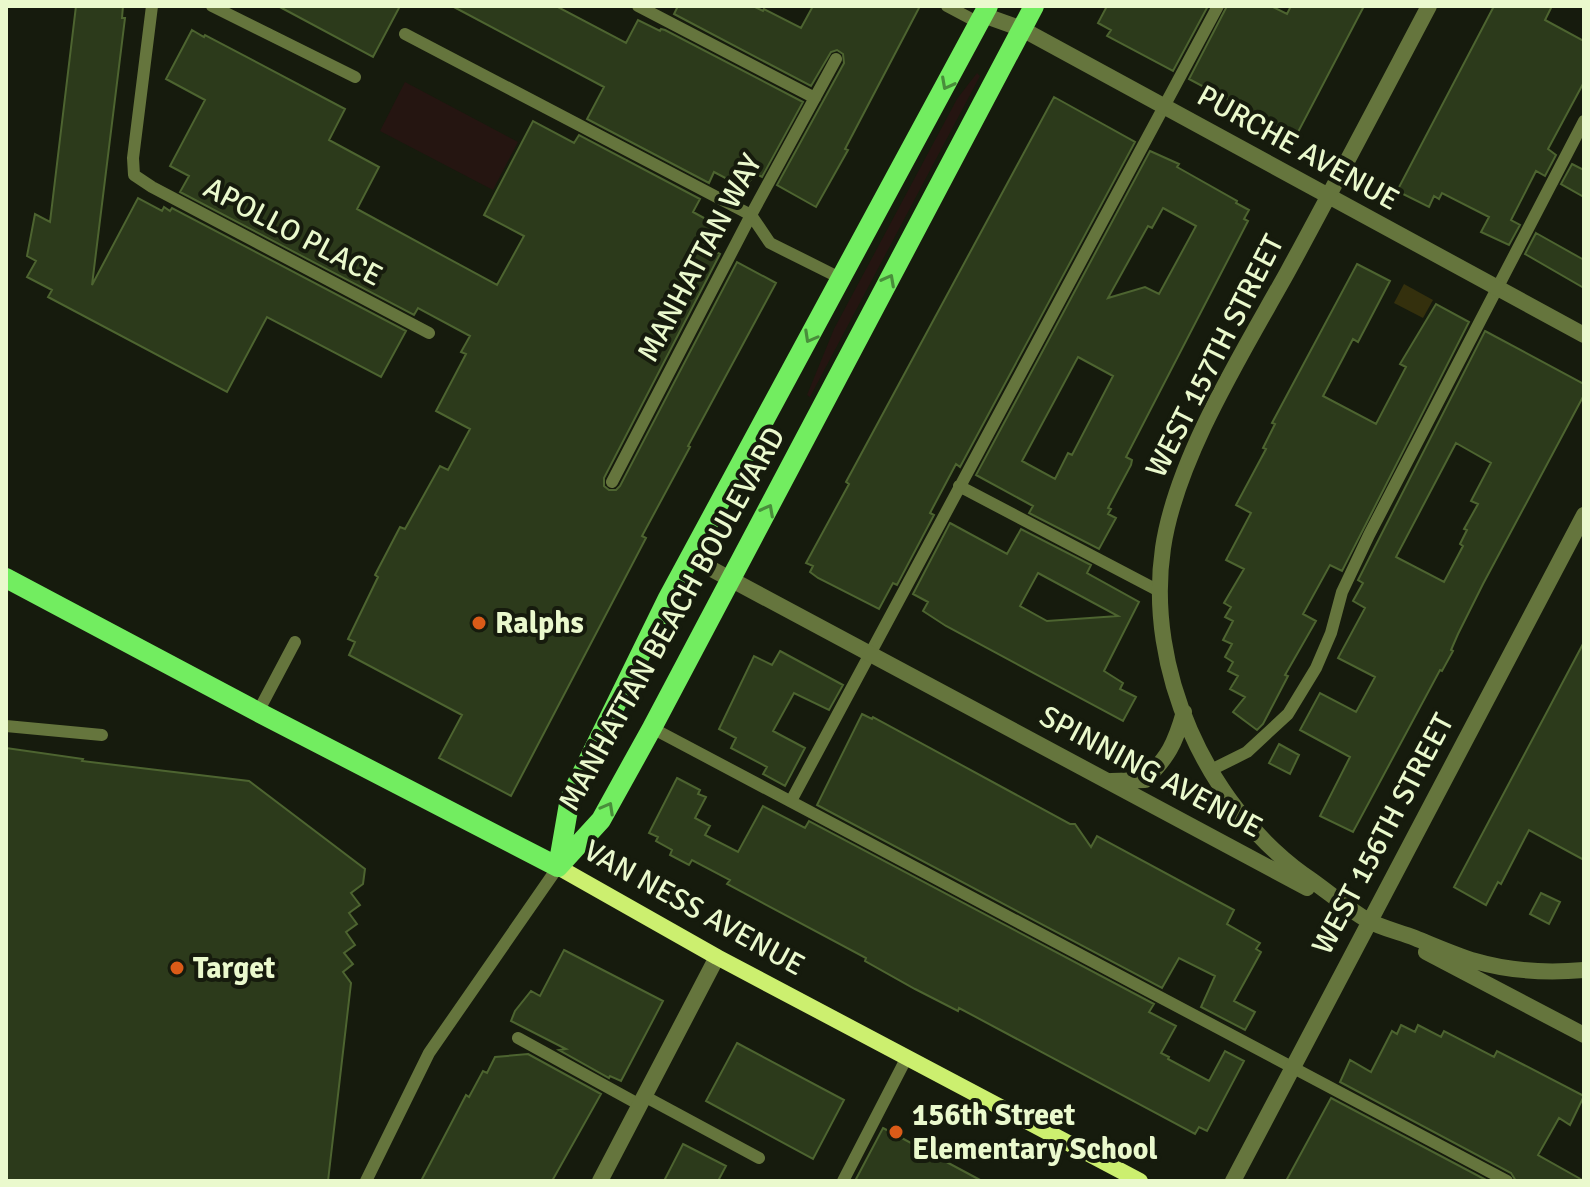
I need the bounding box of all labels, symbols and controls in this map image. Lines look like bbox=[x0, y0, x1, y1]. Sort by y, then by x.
one-way arrow bbox=[941, 75, 956, 90]
street label: PURCHE AVENUE bbox=[1191, 77, 1405, 219]
street label: MANHATTAN WAY bbox=[630, 148, 770, 368]
street label: APOLLO PLACE bbox=[197, 169, 389, 295]
street label: WEST 157TH STREET bbox=[1138, 228, 1292, 483]
one-way arrow bbox=[880, 273, 895, 288]
one-way arrow bbox=[805, 329, 820, 344]
street label: MANHATTAN BEACH BOULEVARD bbox=[551, 421, 793, 817]
one-way arrow bbox=[758, 504, 774, 518]
place label: Ralphs bbox=[495, 605, 584, 642]
marker: Ralphs bbox=[470, 614, 488, 632]
street label: SPINNING AVENUE bbox=[1033, 698, 1269, 846]
street label: WEST 156TH STREET bbox=[1304, 707, 1462, 961]
one-way arrow bbox=[598, 802, 614, 816]
street label: VAN NESS AVENUE bbox=[577, 832, 811, 984]
place label: Target bbox=[193, 950, 275, 987]
marker: Target bbox=[168, 959, 186, 977]
place label: 156th Street Elementary School bbox=[912, 1097, 1158, 1168]
marker: 156th Street Elementary School bbox=[887, 1123, 905, 1141]

